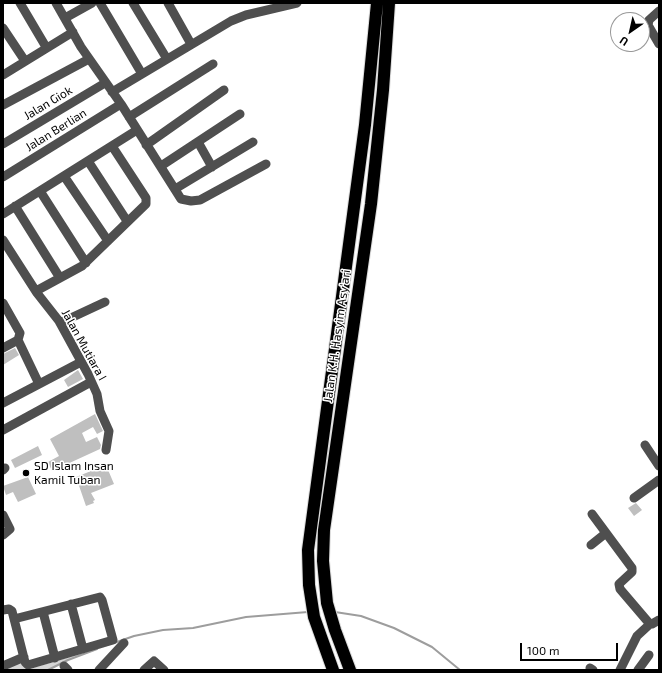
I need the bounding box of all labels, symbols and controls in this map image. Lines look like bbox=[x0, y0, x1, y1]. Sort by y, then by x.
north arrow bbox=[610, 12, 650, 52]
text: U bbox=[617, 34, 630, 49]
street label: Jalan Giok bbox=[21, 83, 75, 123]
street label: Jalan Berlian bbox=[23, 106, 89, 154]
street label: Jalan K.H. Hasyim Asy'ari bbox=[321, 269, 353, 403]
street label: Jalan Mutiara I bbox=[59, 307, 109, 383]
place label: SD Islam Insan Kamil Tuban bbox=[34, 459, 114, 487]
marker: SD Islam Insan Kamil Tuban bbox=[21, 468, 31, 478]
scale bar bbox=[522, 635, 620, 661]
text: 100 m bbox=[527, 643, 559, 657]

